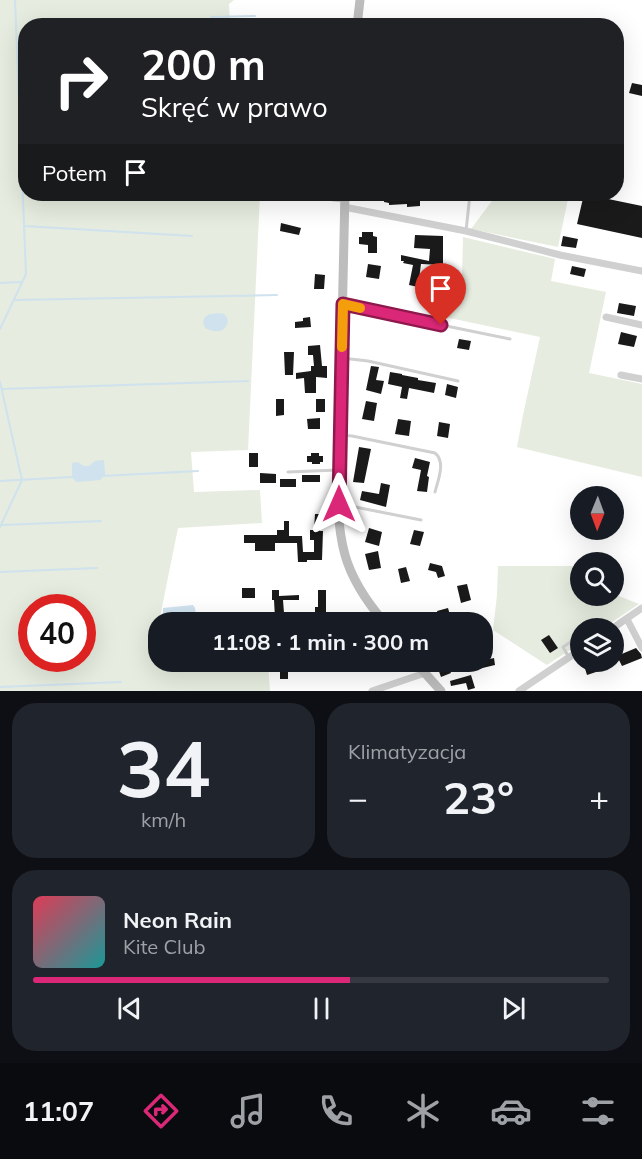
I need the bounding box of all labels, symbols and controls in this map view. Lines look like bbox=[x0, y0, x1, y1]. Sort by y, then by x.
text: 200 m bbox=[141, 38, 266, 91]
icon: right bbox=[42, 42, 120, 120]
text: Skręć w prawo bbox=[141, 90, 328, 124]
icon: arrive bbox=[119, 156, 152, 189]
text: Potem bbox=[42, 159, 107, 187]
pin bbox=[415, 263, 466, 325]
icon: arrive bbox=[424, 272, 457, 305]
position arrow bbox=[307, 472, 371, 536]
north arrow bbox=[570, 486, 624, 540]
map controls bbox=[570, 486, 624, 672]
button: search bbox=[570, 552, 624, 606]
speed limit sign: 40 bbox=[18, 594, 96, 672]
button: layers bbox=[570, 618, 624, 672]
text: 11:08 · 1 min · 300 m bbox=[212, 628, 429, 656]
text: 34 bbox=[117, 719, 210, 817]
text: Klimatyzacja bbox=[348, 739, 466, 764]
text: 23° bbox=[443, 769, 514, 825]
text: − bbox=[348, 777, 368, 818]
text: + bbox=[589, 777, 609, 818]
text: km/h bbox=[141, 807, 186, 832]
text: Neon Rain bbox=[123, 906, 232, 934]
text: Kite Club bbox=[123, 934, 205, 959]
icon: previous bbox=[113, 992, 146, 1025]
icon: pause bbox=[305, 992, 338, 1025]
icon: next bbox=[497, 992, 530, 1025]
icon: directions bbox=[140, 1090, 182, 1132]
icon: music bbox=[227, 1090, 269, 1132]
icon: phone bbox=[315, 1090, 357, 1132]
icon: climate bbox=[402, 1090, 444, 1132]
icon: car bbox=[490, 1090, 532, 1132]
icon: filters bbox=[577, 1090, 619, 1132]
text: 11:07 bbox=[23, 1094, 94, 1128]

